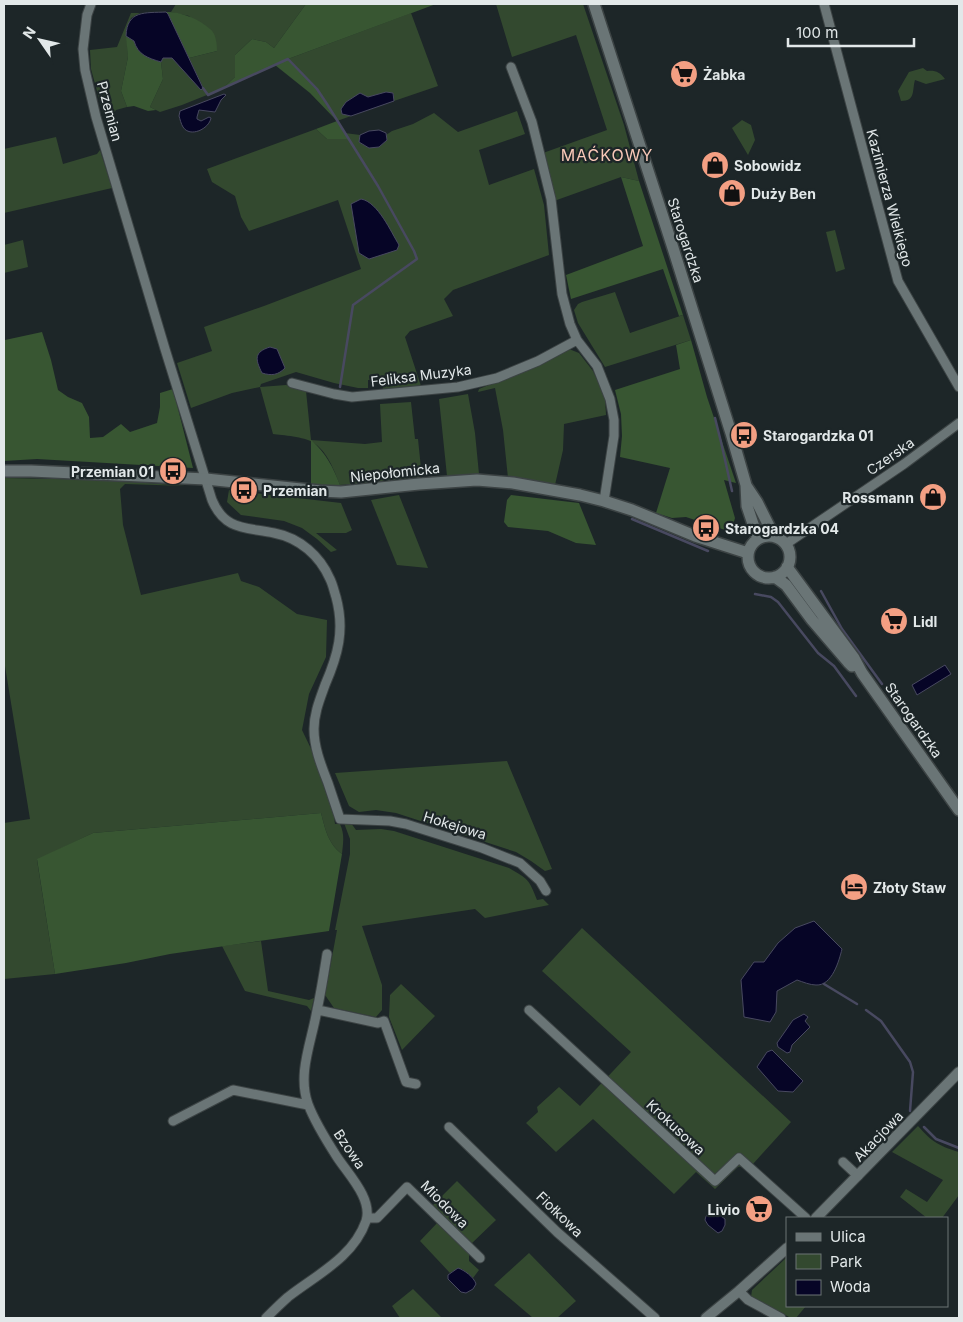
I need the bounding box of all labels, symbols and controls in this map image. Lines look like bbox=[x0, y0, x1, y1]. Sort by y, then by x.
north arrow bbox=[15, 15, 65, 65]
scale bar bbox=[788, 15, 914, 47]
text: N bbox=[19, 23, 39, 42]
text: 100 m bbox=[796, 23, 838, 42]
supermarket icon: Żabka bbox=[669, 59, 699, 89]
place label: Żabka bbox=[703, 65, 746, 83]
street label: Przemian bbox=[94, 79, 126, 143]
street label: Kazimierza Wielkiego bbox=[863, 127, 917, 269]
district label: MAĆKOWY bbox=[561, 145, 653, 165]
shop icon: Sobowidz bbox=[700, 150, 730, 180]
place label: Sobowidz bbox=[734, 157, 802, 174]
shop icon: Duży Ben bbox=[717, 178, 747, 208]
place label: Duży Ben bbox=[751, 185, 816, 202]
street label: Starogardzka bbox=[664, 195, 708, 285]
street label: Feliksa Muzyka bbox=[370, 360, 472, 390]
bus stop icon: Starogardzka 01 bbox=[729, 420, 759, 450]
place label: Starogardzka 01 bbox=[763, 427, 874, 444]
street label: Czerska bbox=[863, 434, 917, 478]
bus stop icon: Przemian 01 bbox=[158, 456, 188, 486]
street label: Niepołomicka bbox=[349, 459, 441, 485]
place label: Przemian 01 bbox=[71, 463, 154, 480]
bus stop icon: Przemian bbox=[229, 475, 259, 505]
place label: Przemian bbox=[263, 482, 327, 499]
shop icon: Rossmann bbox=[918, 482, 948, 512]
place label: Rossmann bbox=[842, 489, 914, 506]
bus stop icon: Starogardzka 04 bbox=[691, 513, 721, 543]
place label: Starogardzka 04 bbox=[725, 520, 839, 537]
supermarket icon: Lidl bbox=[879, 606, 909, 636]
place label: Lidl bbox=[913, 613, 937, 630]
street label: Starogardzka bbox=[882, 679, 946, 761]
street label: Hokejowa bbox=[421, 807, 489, 843]
hotel icon: Złoty Staw bbox=[839, 872, 869, 902]
place label: Złoty Staw bbox=[873, 879, 946, 896]
street label: Krokusowa bbox=[643, 1096, 709, 1158]
street label: Akacjowa bbox=[850, 1107, 906, 1165]
street label: Bzowa bbox=[331, 1126, 369, 1172]
street label: Miodowa bbox=[418, 1177, 472, 1231]
street label: Fiołkowa bbox=[533, 1188, 587, 1240]
supermarket icon: Livio bbox=[744, 1194, 774, 1224]
place label: Livio bbox=[708, 1201, 740, 1218]
legend bbox=[786, 1217, 948, 1307]
text: Ulica bbox=[830, 1227, 866, 1246]
text: Park bbox=[830, 1252, 863, 1271]
text: Woda bbox=[830, 1277, 871, 1296]

